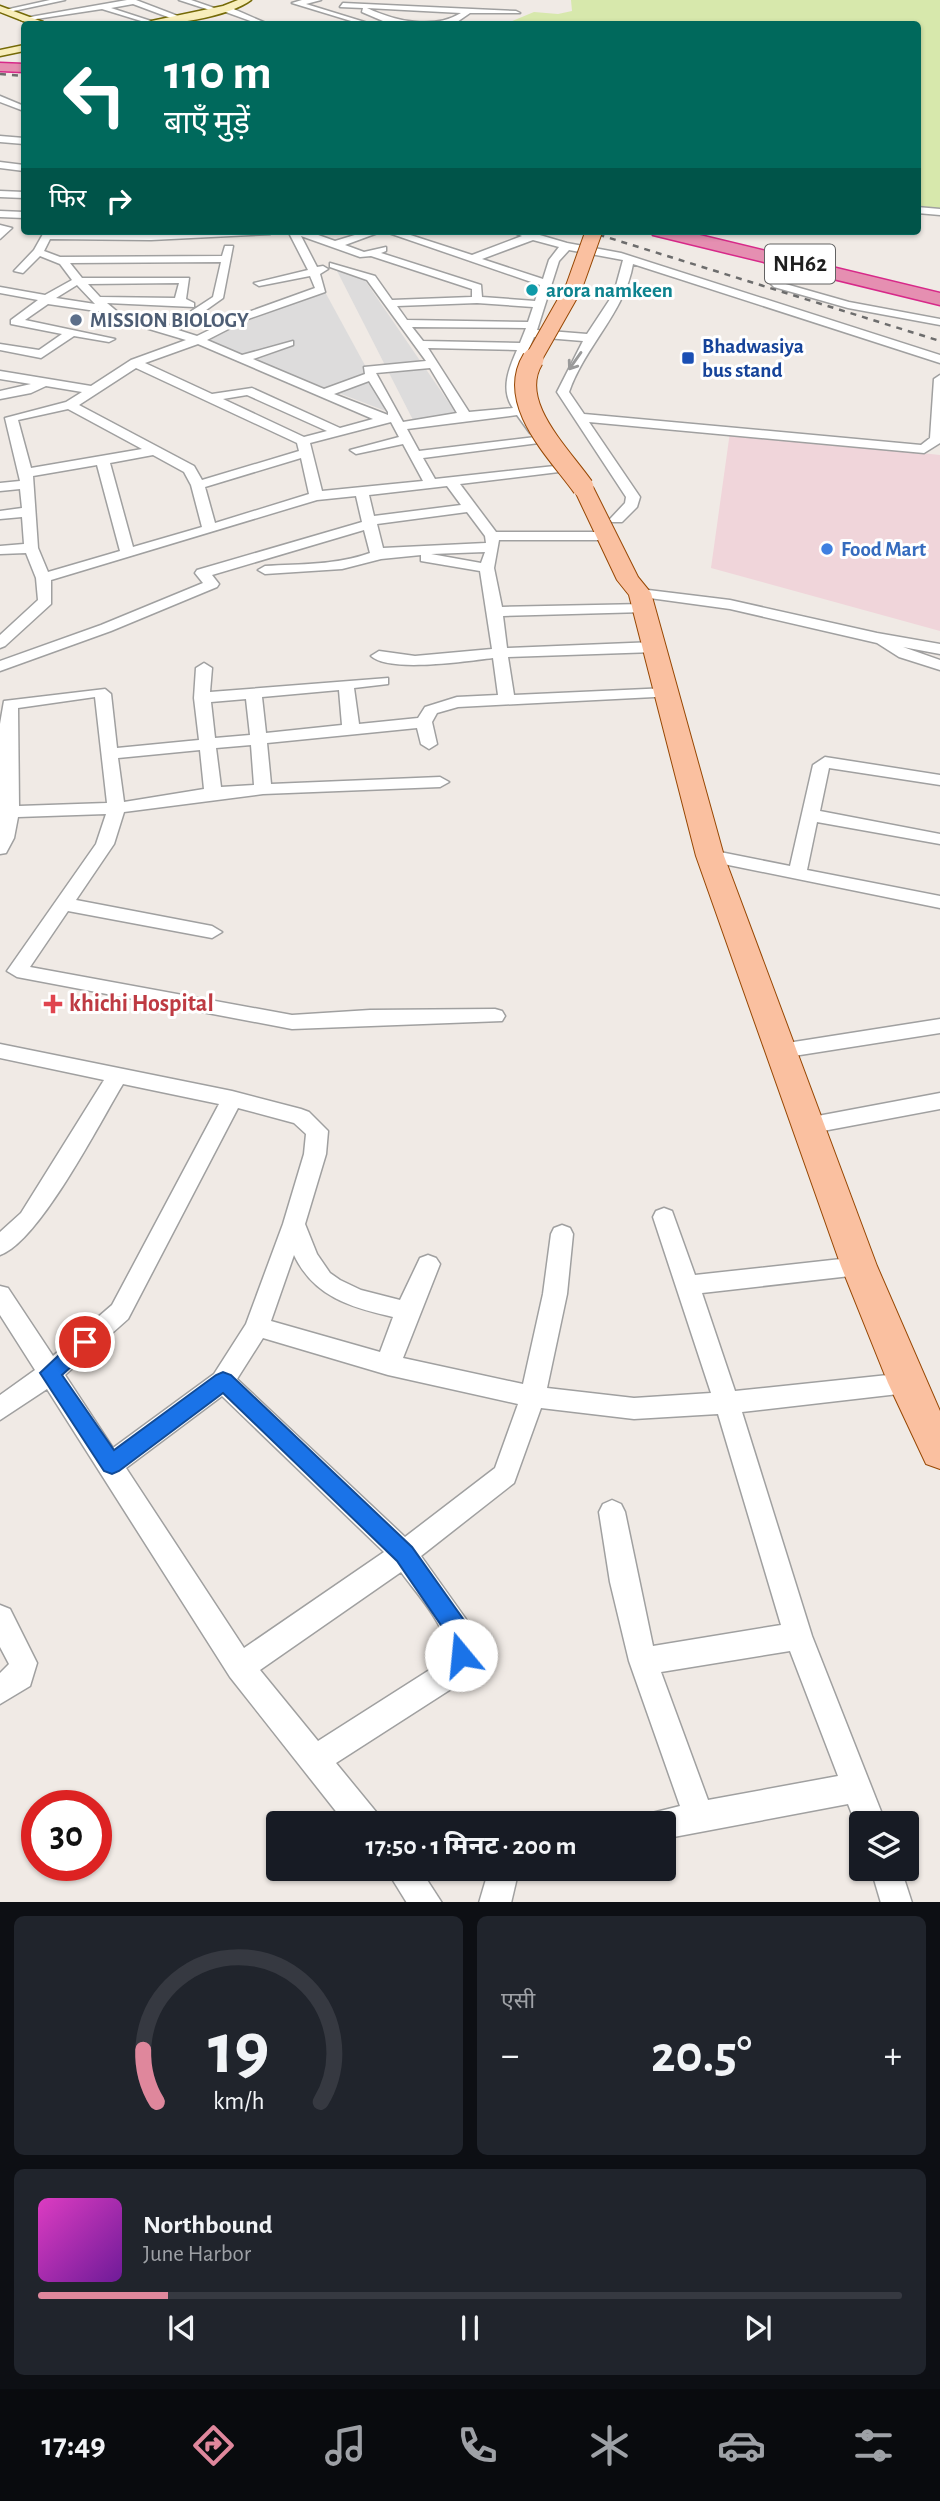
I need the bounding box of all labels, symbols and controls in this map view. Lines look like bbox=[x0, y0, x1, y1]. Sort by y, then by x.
icon: left bbox=[49, 49, 140, 140]
text: 110 m bbox=[164, 49, 272, 98]
text: बाएँ मुड़ें bbox=[164, 107, 250, 139]
icon: right bbox=[100, 182, 138, 220]
text: फिर bbox=[49, 186, 86, 212]
road number: NH62 bbox=[765, 244, 835, 284]
place label: arora namkeen bbox=[546, 280, 673, 301]
marker: arora namkeen bbox=[524, 282, 540, 298]
place label: MISSION BIOLOGY bbox=[90, 310, 249, 331]
marker: MISSION BIOLOGY bbox=[68, 312, 84, 328]
place label: Bhadwasiya bus stand bbox=[702, 336, 804, 381]
marker: Bhadwasiya bus stand bbox=[680, 350, 696, 366]
one-way arrow bbox=[568, 351, 582, 370]
place label: Food Mart bbox=[841, 539, 926, 560]
marker: Food Mart bbox=[819, 541, 835, 557]
place label: khichi Hospital bbox=[69, 992, 214, 1016]
marker: khichi Hospital bbox=[43, 994, 63, 1014]
pin bbox=[55, 1312, 115, 1372]
icon: arrive bbox=[66, 1323, 104, 1361]
position arrow bbox=[424, 1618, 498, 1692]
speed limit sign: 30 bbox=[21, 1790, 112, 1881]
map controls bbox=[849, 1811, 919, 1881]
button: layers bbox=[849, 1811, 919, 1881]
text: 17:50 · 1 मिनट · 200 m bbox=[365, 1833, 577, 1859]
text: एसी bbox=[501, 1990, 535, 2013]
text: 19 bbox=[208, 2014, 269, 2087]
text: 20.5° bbox=[651, 2029, 752, 2081]
text: − bbox=[501, 2037, 519, 2075]
text: + bbox=[884, 2037, 902, 2075]
text: km/h bbox=[213, 2088, 264, 2113]
text: Northbound bbox=[143, 2212, 272, 2238]
text: June Harbor bbox=[143, 2243, 251, 2266]
icon: previous bbox=[163, 2309, 201, 2347]
icon: pause bbox=[451, 2309, 489, 2347]
icon: next bbox=[739, 2309, 777, 2347]
icon: directions bbox=[189, 2421, 238, 2470]
icon: music bbox=[321, 2421, 370, 2470]
icon: phone bbox=[453, 2421, 502, 2470]
icon: climate bbox=[585, 2421, 634, 2470]
icon: car bbox=[717, 2421, 766, 2470]
icon: filters bbox=[849, 2421, 898, 2470]
text: 17:49 bbox=[42, 2429, 106, 2461]

